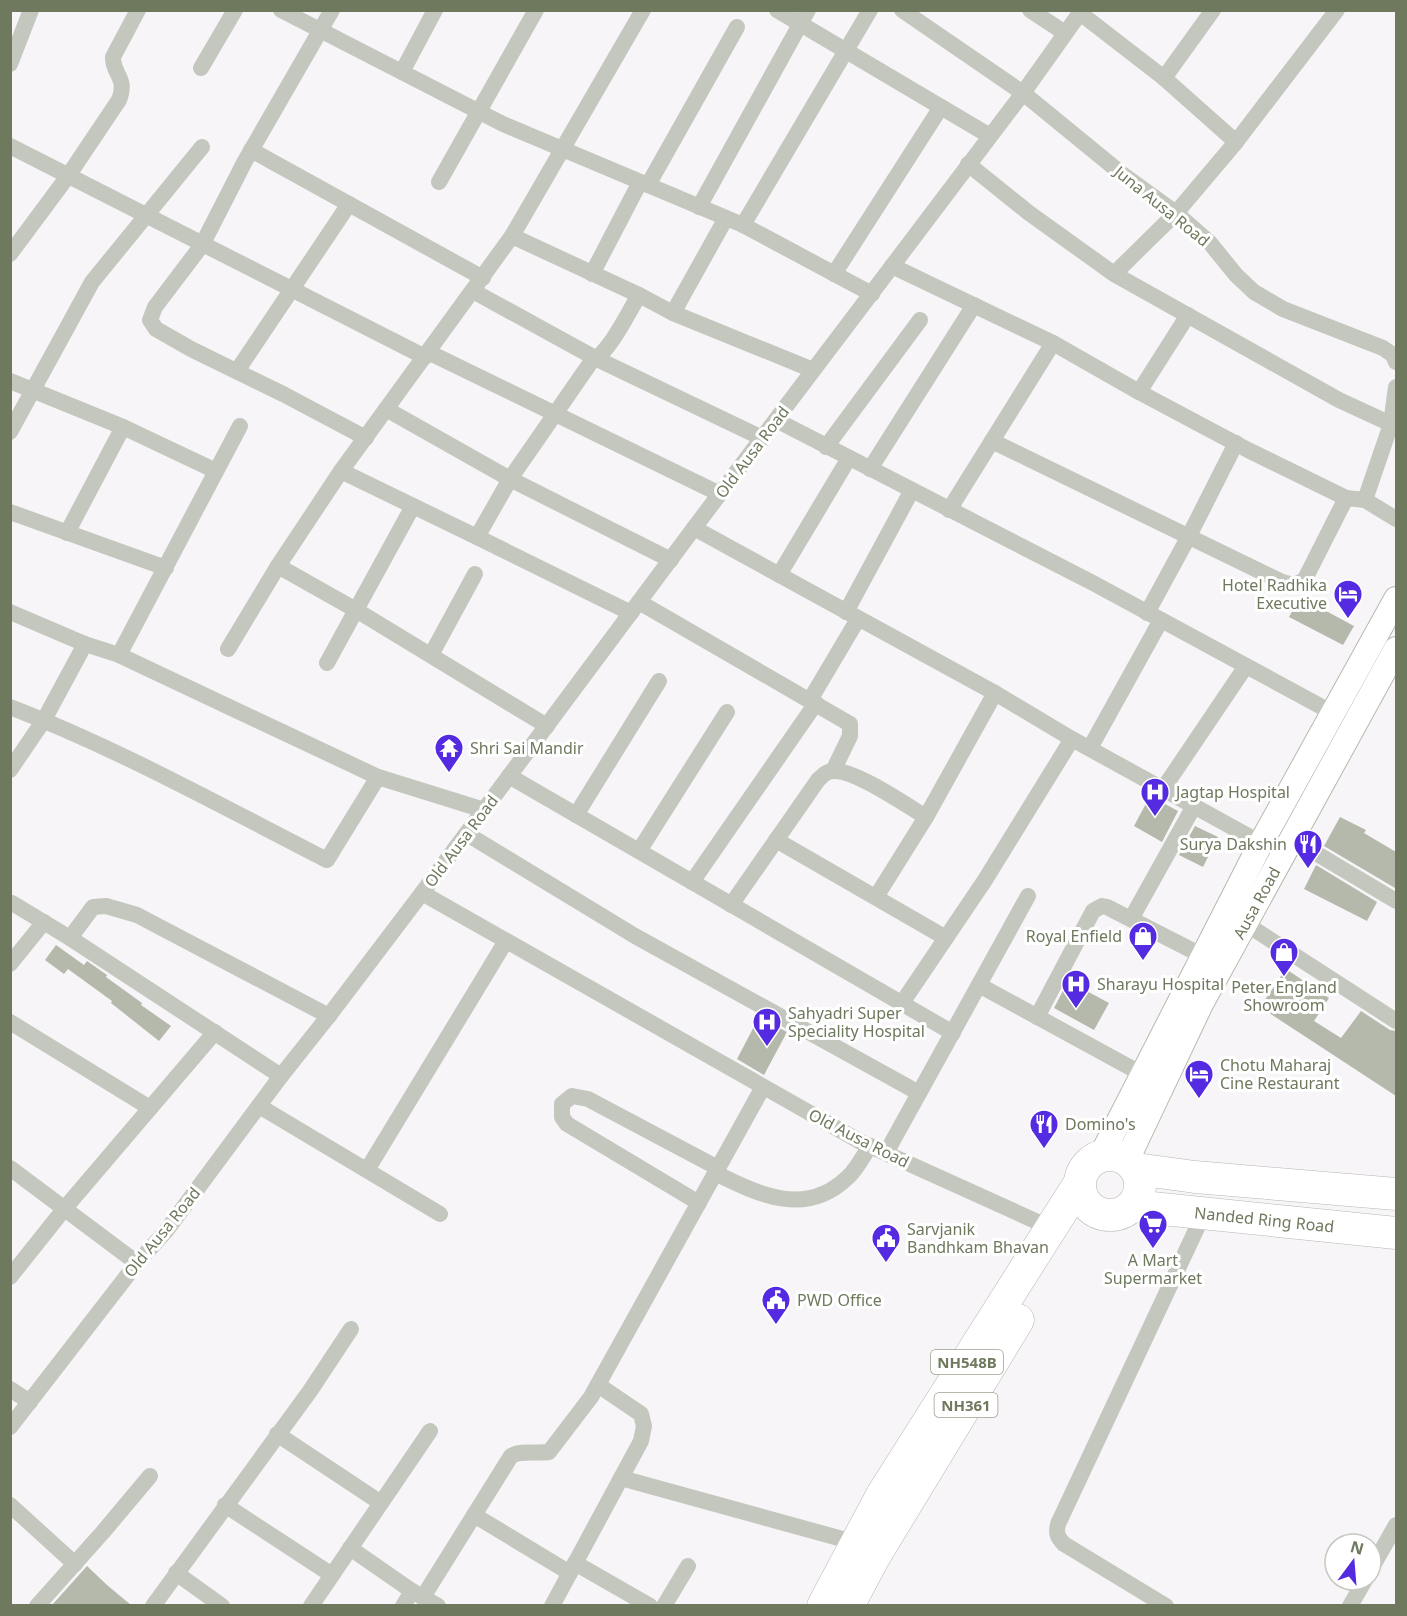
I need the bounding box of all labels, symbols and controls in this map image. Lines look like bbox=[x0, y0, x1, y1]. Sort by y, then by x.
street label: Juna Ausa Road bbox=[1108, 159, 1214, 251]
street label: Old Ausa Road bbox=[710, 401, 794, 503]
place label: Hotel Radhika Executive bbox=[1222, 574, 1327, 614]
hotel icon: Hotel Radhika Executive bbox=[1332, 578, 1364, 620]
temple icon: Shri Sai Mandir bbox=[433, 732, 465, 774]
place label: Shri Sai Mandir bbox=[470, 737, 584, 759]
hospital icon: Jagtap Hospital bbox=[1139, 776, 1171, 818]
place label: Jagtap Hospital bbox=[1174, 781, 1290, 803]
street label: Old Ausa Road bbox=[419, 790, 503, 892]
restaurant icon: Surya Dakshin bbox=[1292, 828, 1324, 870]
place label: Surya Dakshin bbox=[1180, 833, 1287, 855]
street label: Ausa Road bbox=[1228, 863, 1285, 943]
shop icon: Royal Enfield bbox=[1127, 920, 1159, 962]
place label: Royal Enfield bbox=[1026, 925, 1122, 947]
shop icon: Peter England Showroom bbox=[1268, 936, 1300, 978]
hospital icon: Sharayu Hospital bbox=[1060, 968, 1092, 1010]
place label: Sharayu Hospital bbox=[1097, 973, 1224, 995]
place label: Peter England Showroom bbox=[1231, 976, 1337, 1016]
place label: Sahyadri Super Speciality Hospital bbox=[788, 1002, 925, 1042]
hospital icon: Sahyadri Super Speciality Hospital bbox=[751, 1006, 783, 1048]
place label: Chotu Maharaj Cine Restaurant bbox=[1220, 1054, 1340, 1094]
hotel icon: Chotu Maharaj Cine Restaurant bbox=[1183, 1058, 1215, 1100]
street label: Old Ausa Road bbox=[805, 1103, 913, 1173]
restaurant icon: Domino's bbox=[1028, 1108, 1060, 1150]
place label: Domino's bbox=[1065, 1113, 1136, 1135]
street label: Old Ausa Road bbox=[119, 1182, 205, 1282]
street label: Nanded Ring Road bbox=[1193, 1201, 1335, 1238]
supermarket icon: A Mart Supermarket bbox=[1137, 1208, 1169, 1250]
place label: Sarvjanik Bandhkam Bhavan bbox=[907, 1218, 1049, 1258]
public building icon: Sarvjanik Bandhkam Bhavan bbox=[870, 1222, 902, 1264]
place label: A Mart Supermarket bbox=[1104, 1249, 1202, 1289]
public building icon: PWD Office bbox=[760, 1284, 792, 1326]
place label: PWD Office bbox=[797, 1289, 882, 1311]
road number: NH548B bbox=[931, 1350, 1003, 1374]
road number: NH361 bbox=[934, 1393, 998, 1417]
north arrow bbox=[1323, 1532, 1383, 1592]
text: N bbox=[1348, 1535, 1366, 1560]

